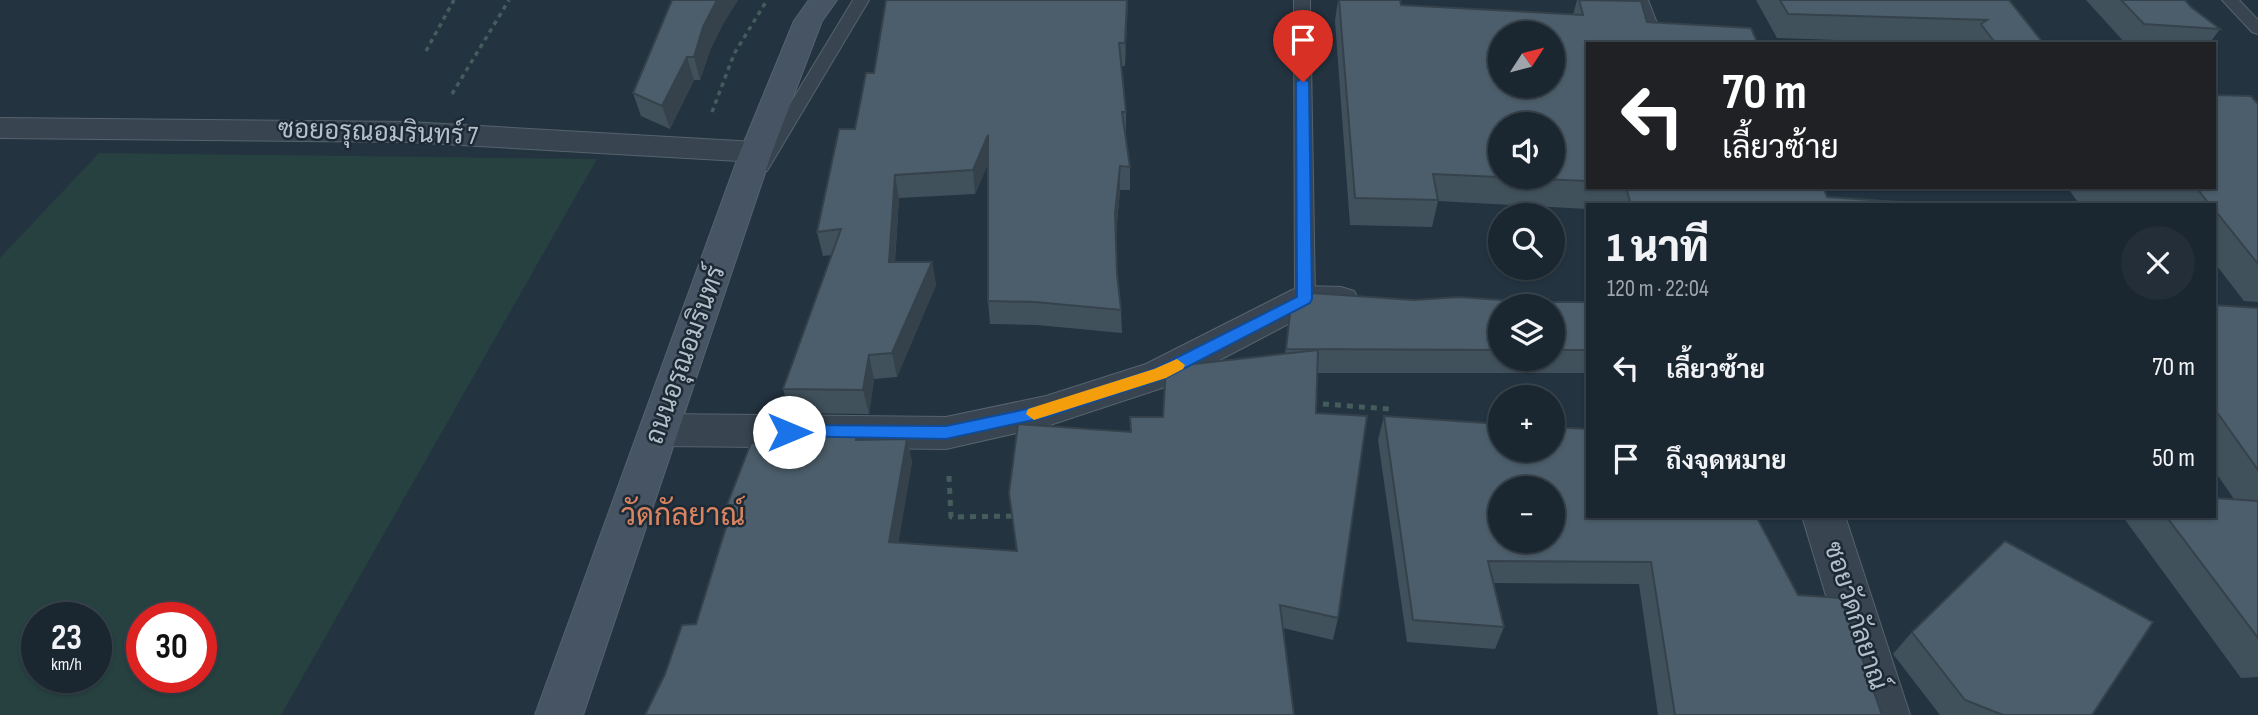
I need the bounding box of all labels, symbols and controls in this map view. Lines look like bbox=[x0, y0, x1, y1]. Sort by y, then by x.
pin bbox=[1273, 10, 1333, 82]
icon: arrive bbox=[1284, 21, 1322, 59]
north arrow bbox=[1488, 21, 1564, 98]
map controls bbox=[1488, 21, 1565, 553]
text: 70 m bbox=[1722, 64, 1807, 123]
icon: left bbox=[1607, 70, 1698, 161]
street label: ซอยอรุณอมรินทร์ 7 bbox=[277, 111, 479, 153]
button: sound bbox=[1488, 112, 1565, 189]
text: เลี้ยวซ้าย bbox=[1722, 129, 1839, 168]
button: search bbox=[1488, 203, 1565, 280]
text: 1 นาที bbox=[1607, 223, 1709, 274]
button: close bbox=[2121, 226, 2195, 300]
street label: ถนนอรุณอมรินทร์ bbox=[637, 260, 734, 449]
text: 120 m · 22:04 bbox=[1607, 275, 1709, 303]
button: layers bbox=[1488, 294, 1565, 371]
icon: left bbox=[1607, 349, 1645, 387]
text: 70 m bbox=[2152, 352, 2195, 383]
text: เลี้ยวซ้าย bbox=[1666, 355, 1765, 386]
button: + bbox=[1488, 385, 1565, 462]
position arrow bbox=[752, 395, 826, 469]
icon: arrive bbox=[1607, 440, 1645, 478]
text: 50 m bbox=[2152, 443, 2195, 474]
text: ถึงจุดหมาย bbox=[1666, 446, 1787, 477]
button: − bbox=[1488, 476, 1565, 553]
district label: วัดกัลยาณ์ bbox=[621, 495, 745, 534]
street label: ซอยวัดกัลยาณ์ bbox=[1816, 537, 1896, 694]
speed limit sign: 30 bbox=[126, 602, 217, 693]
text: 23 bbox=[51, 617, 82, 660]
text: km/h bbox=[51, 654, 82, 675]

